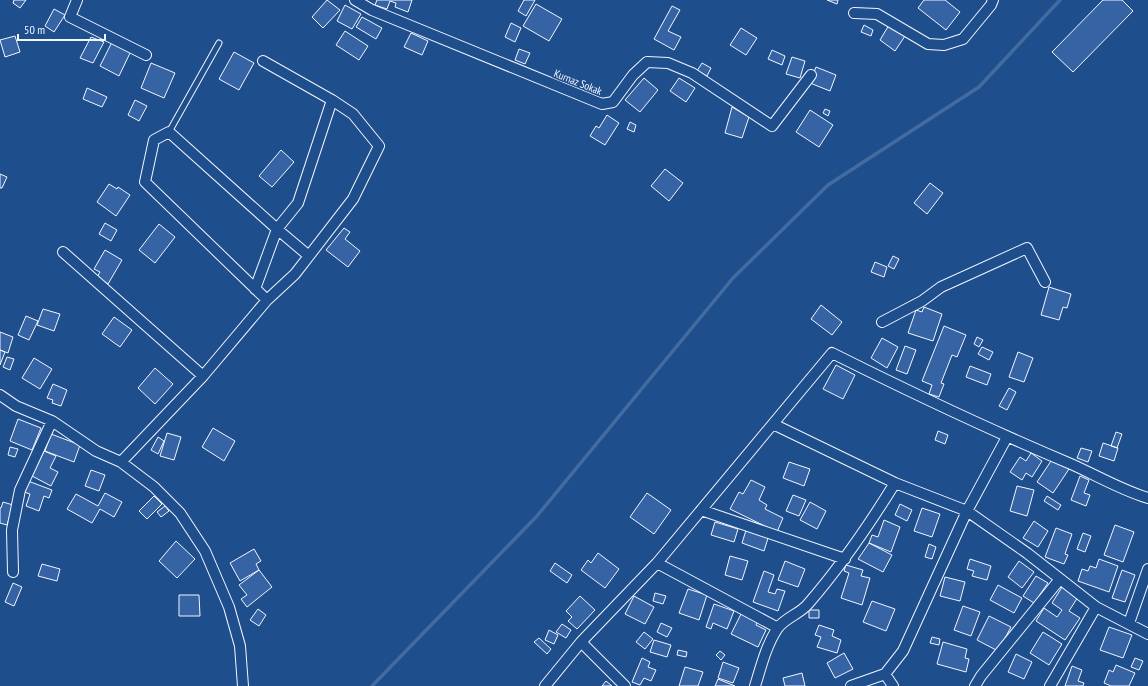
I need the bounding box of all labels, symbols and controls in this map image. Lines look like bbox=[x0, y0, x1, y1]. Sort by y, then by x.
scale bar bbox=[18, 16, 105, 42]
text: 50 m bbox=[24, 22, 45, 37]
street label: Kurnaz Sokak bbox=[552, 66, 605, 98]

